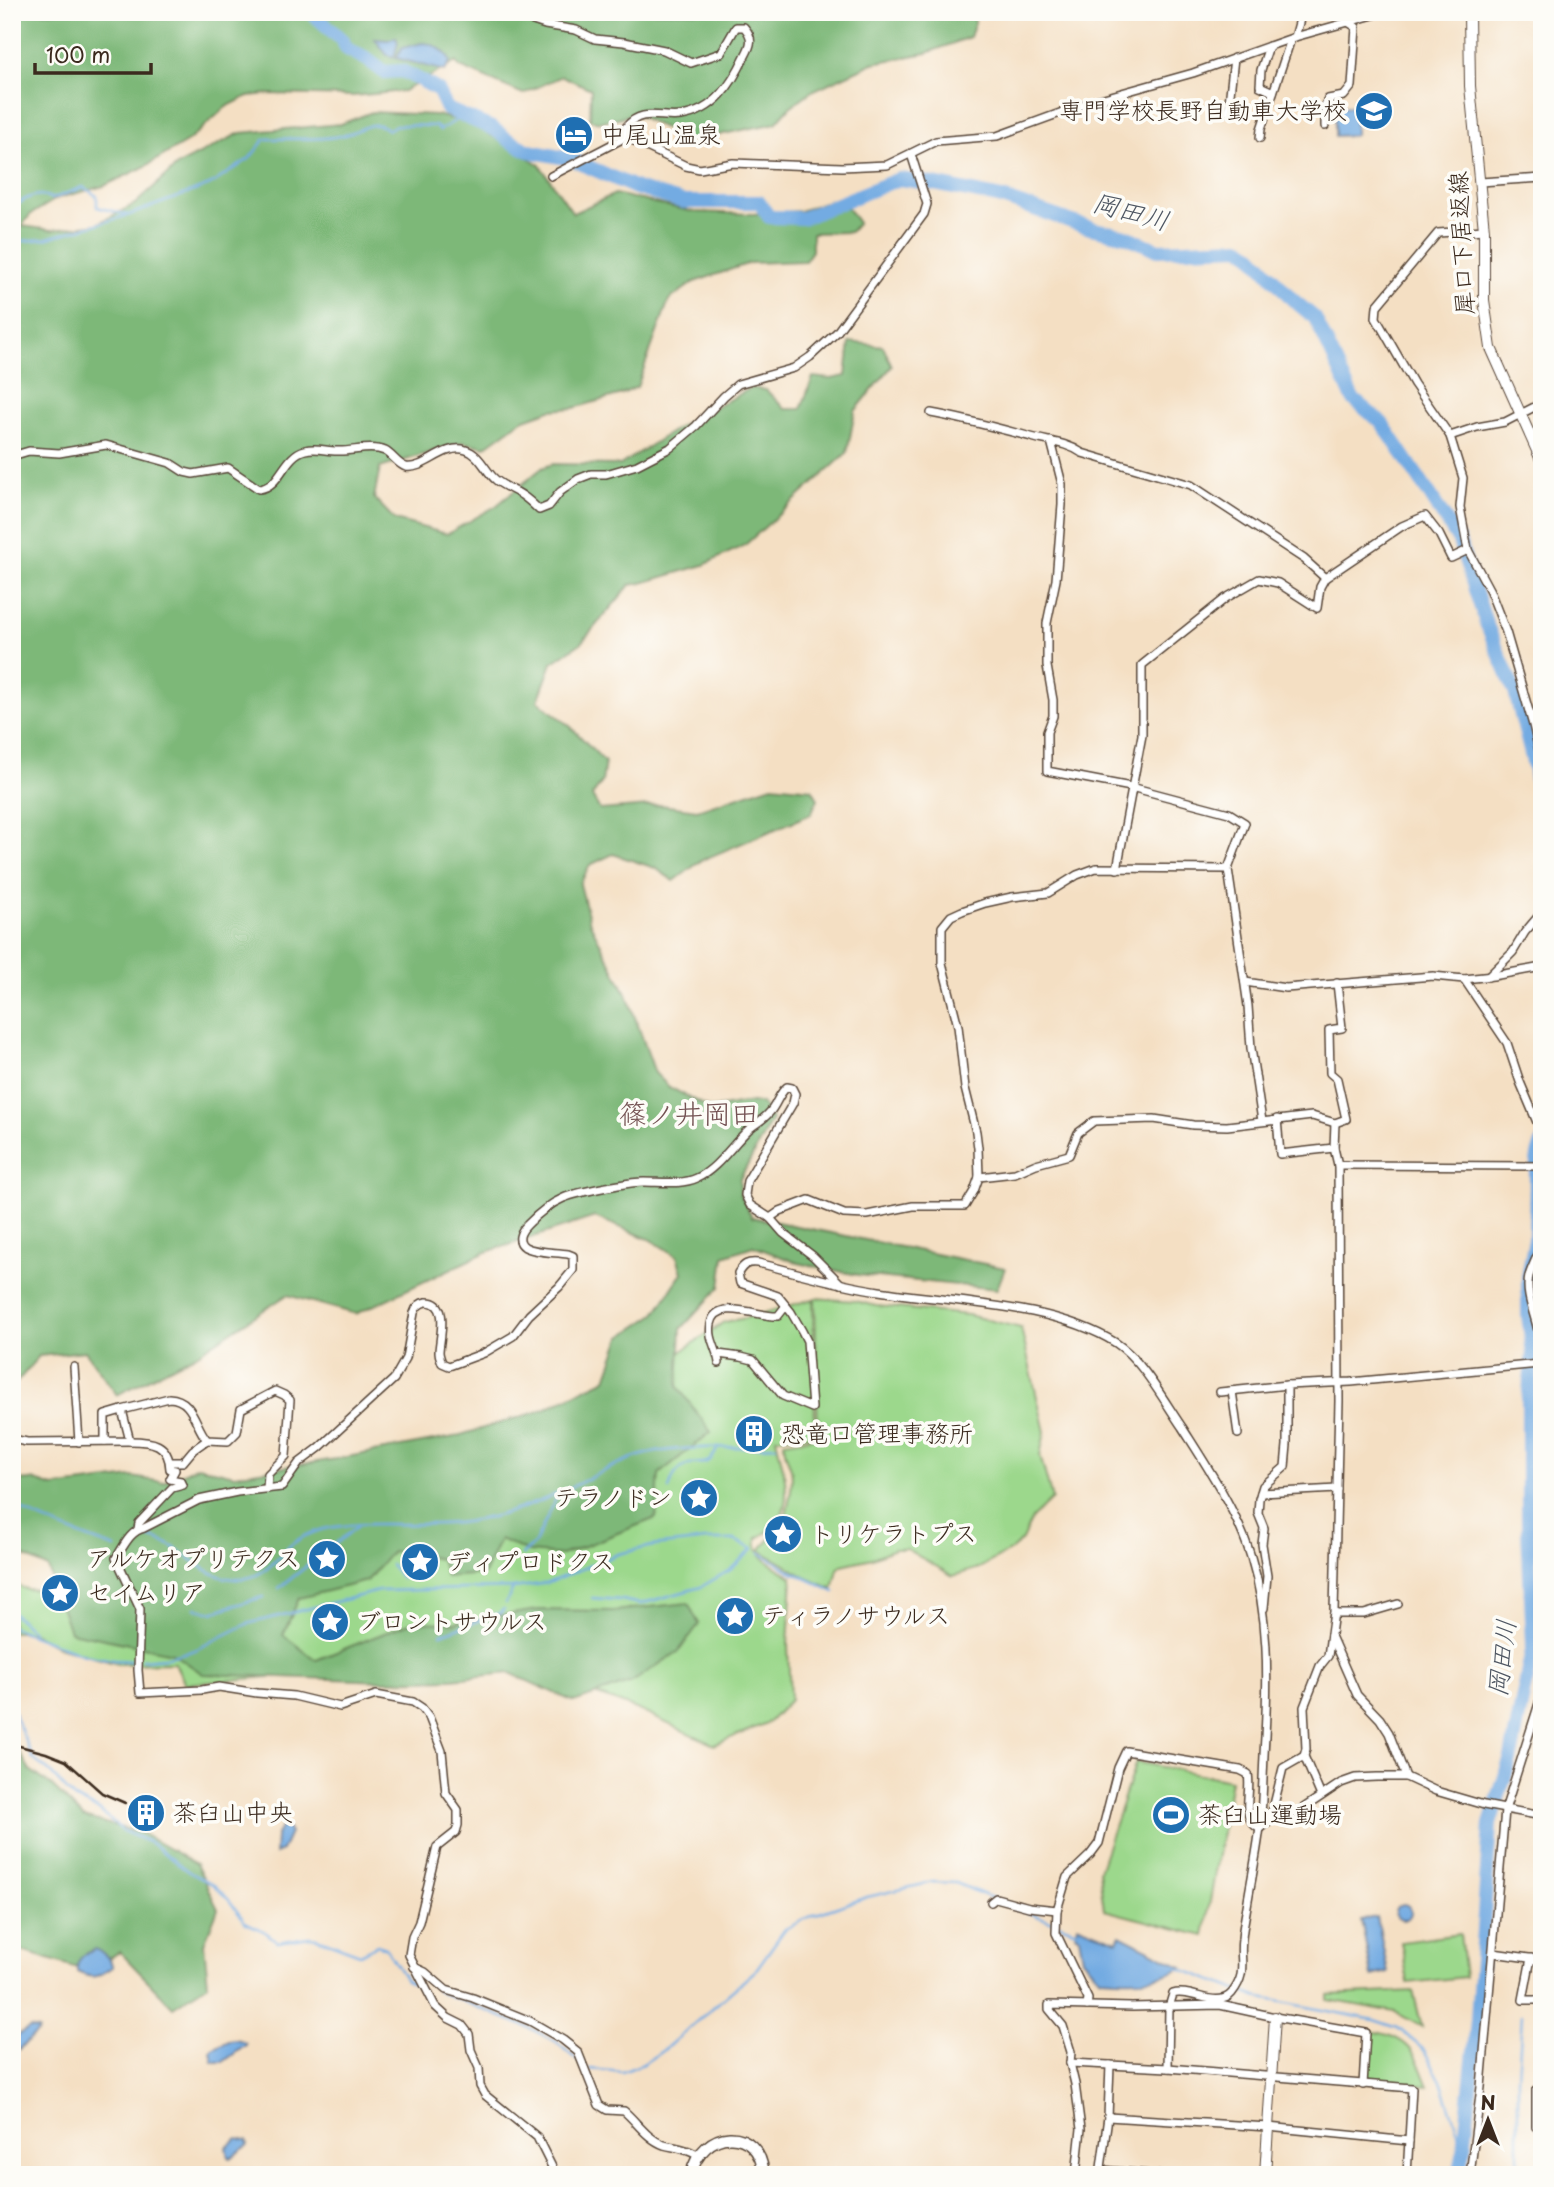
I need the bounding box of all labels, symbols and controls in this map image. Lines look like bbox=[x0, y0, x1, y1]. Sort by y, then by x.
scale bar bbox=[35, 32, 150, 76]
text: 100 m bbox=[46, 38, 110, 70]
school or university icon: 専門学校長野自動車大学校 bbox=[1353, 90, 1395, 132]
place label: 専門学校長野自動車大学校 bbox=[1059, 91, 1347, 127]
hotel icon: 中尾山温泉 bbox=[553, 114, 595, 156]
place label: 中尾山温泉 bbox=[601, 115, 721, 151]
street label: 犀口下居返線 bbox=[1438, 170, 1482, 316]
water label: 岡田川 bbox=[1089, 182, 1174, 239]
district label: 篠ノ井岡田 bbox=[619, 1091, 759, 1134]
building icon: 恐竜口管理事務所 bbox=[733, 1413, 775, 1455]
place label: 恐竜口管理事務所 bbox=[781, 1414, 973, 1450]
place icon: テラノドン bbox=[678, 1477, 720, 1519]
place label: テラノドン bbox=[554, 1478, 672, 1514]
place icon: トリケラトプス bbox=[762, 1513, 804, 1555]
place label: トリケラトプス bbox=[810, 1514, 977, 1550]
place icon: アルケオプリテクス bbox=[306, 1538, 348, 1580]
place label: アルケオプリテクス bbox=[87, 1539, 300, 1575]
place icon: ディプロドクス bbox=[399, 1541, 441, 1583]
place label: ディプロドクス bbox=[447, 1542, 615, 1578]
place icon: セイムリア bbox=[39, 1572, 81, 1614]
place label: セイムリア bbox=[87, 1573, 206, 1609]
place icon: ティラノサウルス bbox=[714, 1595, 756, 1637]
place label: ティラノサウルス bbox=[762, 1596, 950, 1632]
place icon: ブロントサウルス bbox=[309, 1601, 351, 1643]
place label: ブロントサウルス bbox=[357, 1602, 547, 1638]
water label: 岡田川 bbox=[1476, 1617, 1525, 1699]
building icon: 茶臼山中央 bbox=[125, 1792, 167, 1834]
place label: 茶臼山中央 bbox=[173, 1793, 293, 1829]
sports icon: 茶臼山運動場 bbox=[1150, 1794, 1192, 1836]
place label: 茶臼山運動場 bbox=[1198, 1795, 1342, 1831]
north arrow bbox=[1452, 2086, 1522, 2156]
text: N bbox=[1480, 2088, 1496, 2116]

